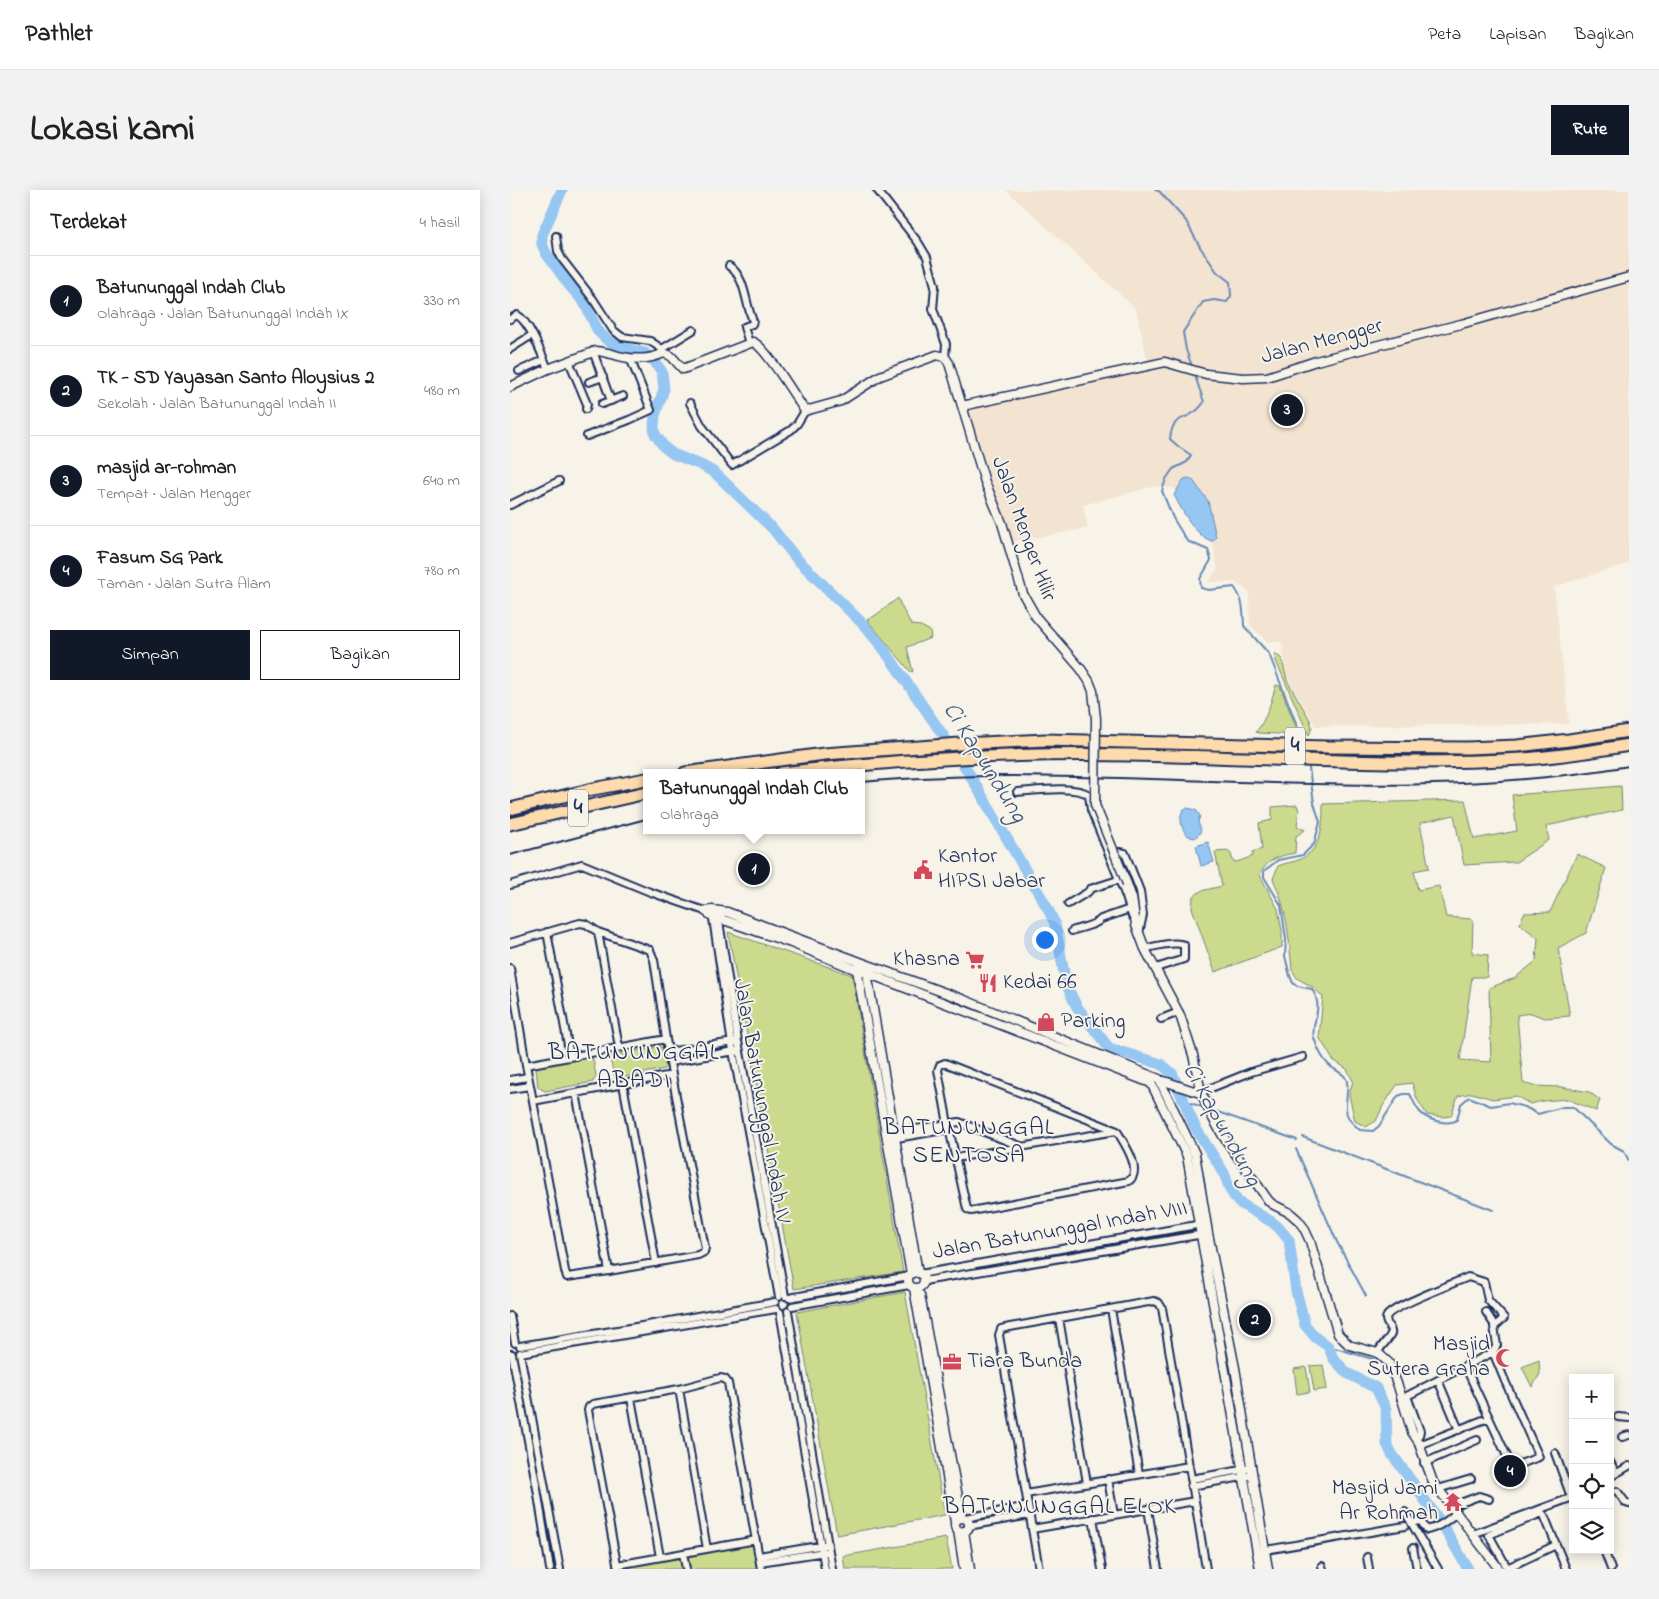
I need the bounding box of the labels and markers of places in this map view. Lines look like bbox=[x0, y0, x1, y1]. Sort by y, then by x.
pin: 3 bbox=[1271, 391, 1303, 429]
place label: Kantor HIPSI Jabar bbox=[938, 841, 1045, 898]
pin: 1 bbox=[738, 850, 770, 888]
public building icon: Kantor HIPSI Jabar bbox=[912, 859, 934, 881]
place label: Khasna bbox=[893, 944, 960, 976]
supermarket icon: Khasna bbox=[964, 949, 986, 971]
place label: Kedai 66 bbox=[1003, 967, 1077, 999]
restaurant icon: Kedai 66 bbox=[977, 972, 999, 994]
place label: Parking bbox=[1061, 1006, 1126, 1039]
shop icon: Parking bbox=[1035, 1011, 1057, 1033]
pin: 2 bbox=[1239, 1301, 1271, 1339]
place label: Masjid Sutera Graha bbox=[1367, 1329, 1490, 1386]
place label: Tiara Bunda bbox=[967, 1346, 1082, 1378]
mosque icon: Masjid Sutera Graha bbox=[1494, 1347, 1516, 1369]
office icon: Tiara Bunda bbox=[941, 1351, 963, 1373]
pin: 4 bbox=[1494, 1452, 1526, 1490]
place label: Masjid Jami Ar Rohmah bbox=[1332, 1473, 1438, 1530]
temple icon: Masjid Jami Ar Rohmah bbox=[1442, 1491, 1464, 1513]

